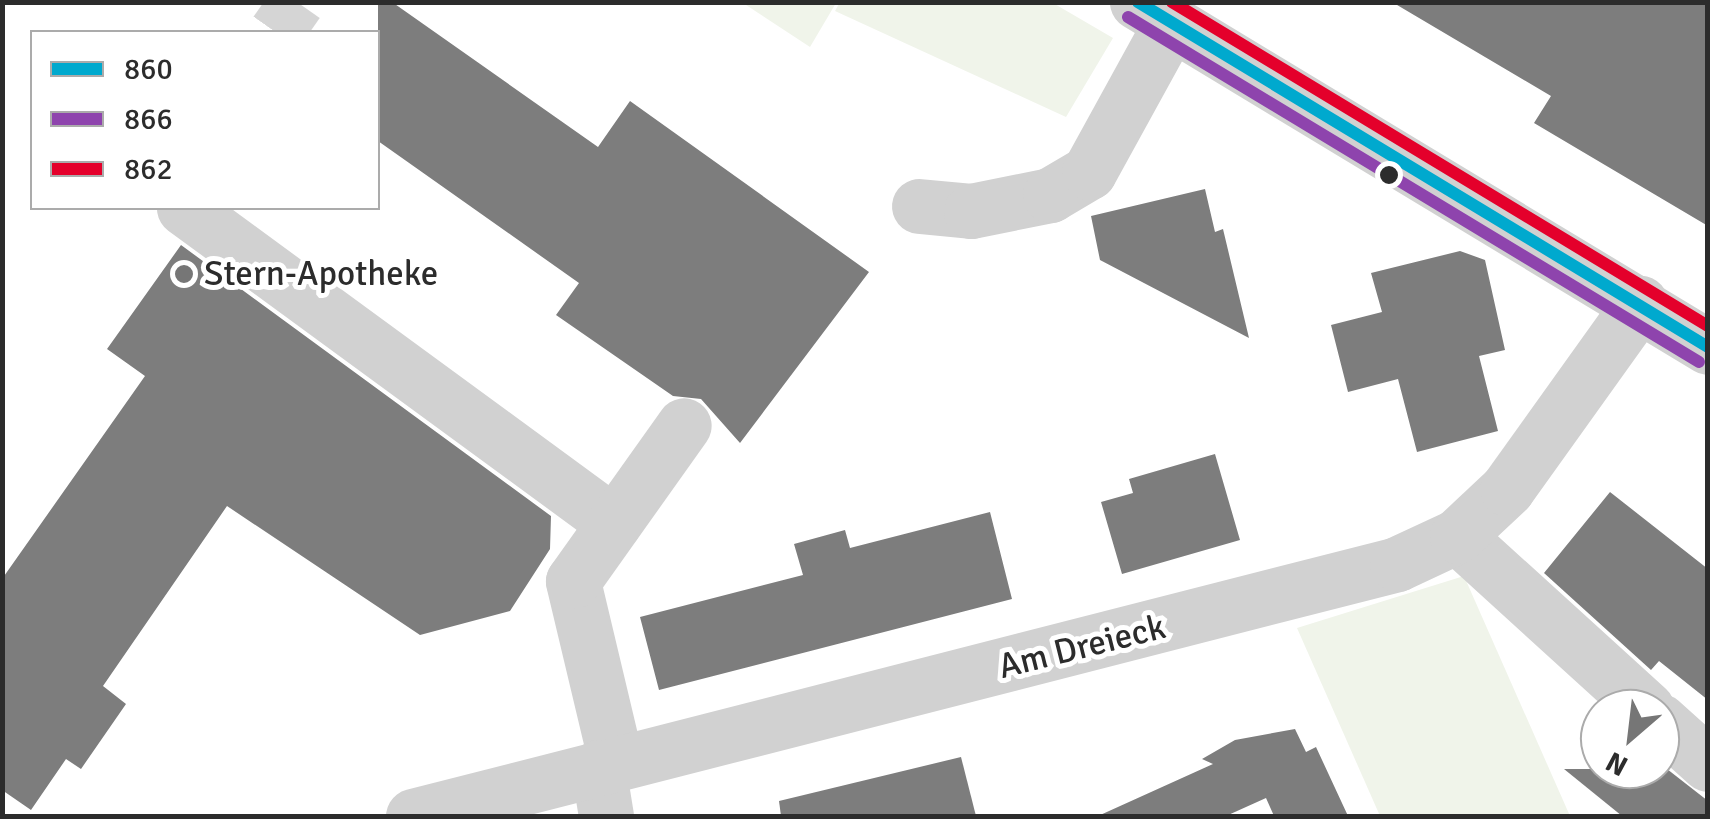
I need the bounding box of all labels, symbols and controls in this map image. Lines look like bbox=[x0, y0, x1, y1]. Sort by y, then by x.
legend bbox=[30, 30, 380, 210]
text: 860 bbox=[124, 51, 173, 88]
text: 866 bbox=[124, 101, 173, 138]
text: 862 bbox=[124, 151, 173, 188]
unlabelled marker bbox=[1379, 165, 1399, 185]
place label: Stern-Apotheke bbox=[204, 253, 438, 295]
marker: Stern-Apotheke bbox=[173, 263, 195, 285]
street label: Am Dreieck bbox=[994, 606, 1170, 688]
north arrow bbox=[1580, 689, 1680, 789]
text: N bbox=[1600, 744, 1633, 783]

